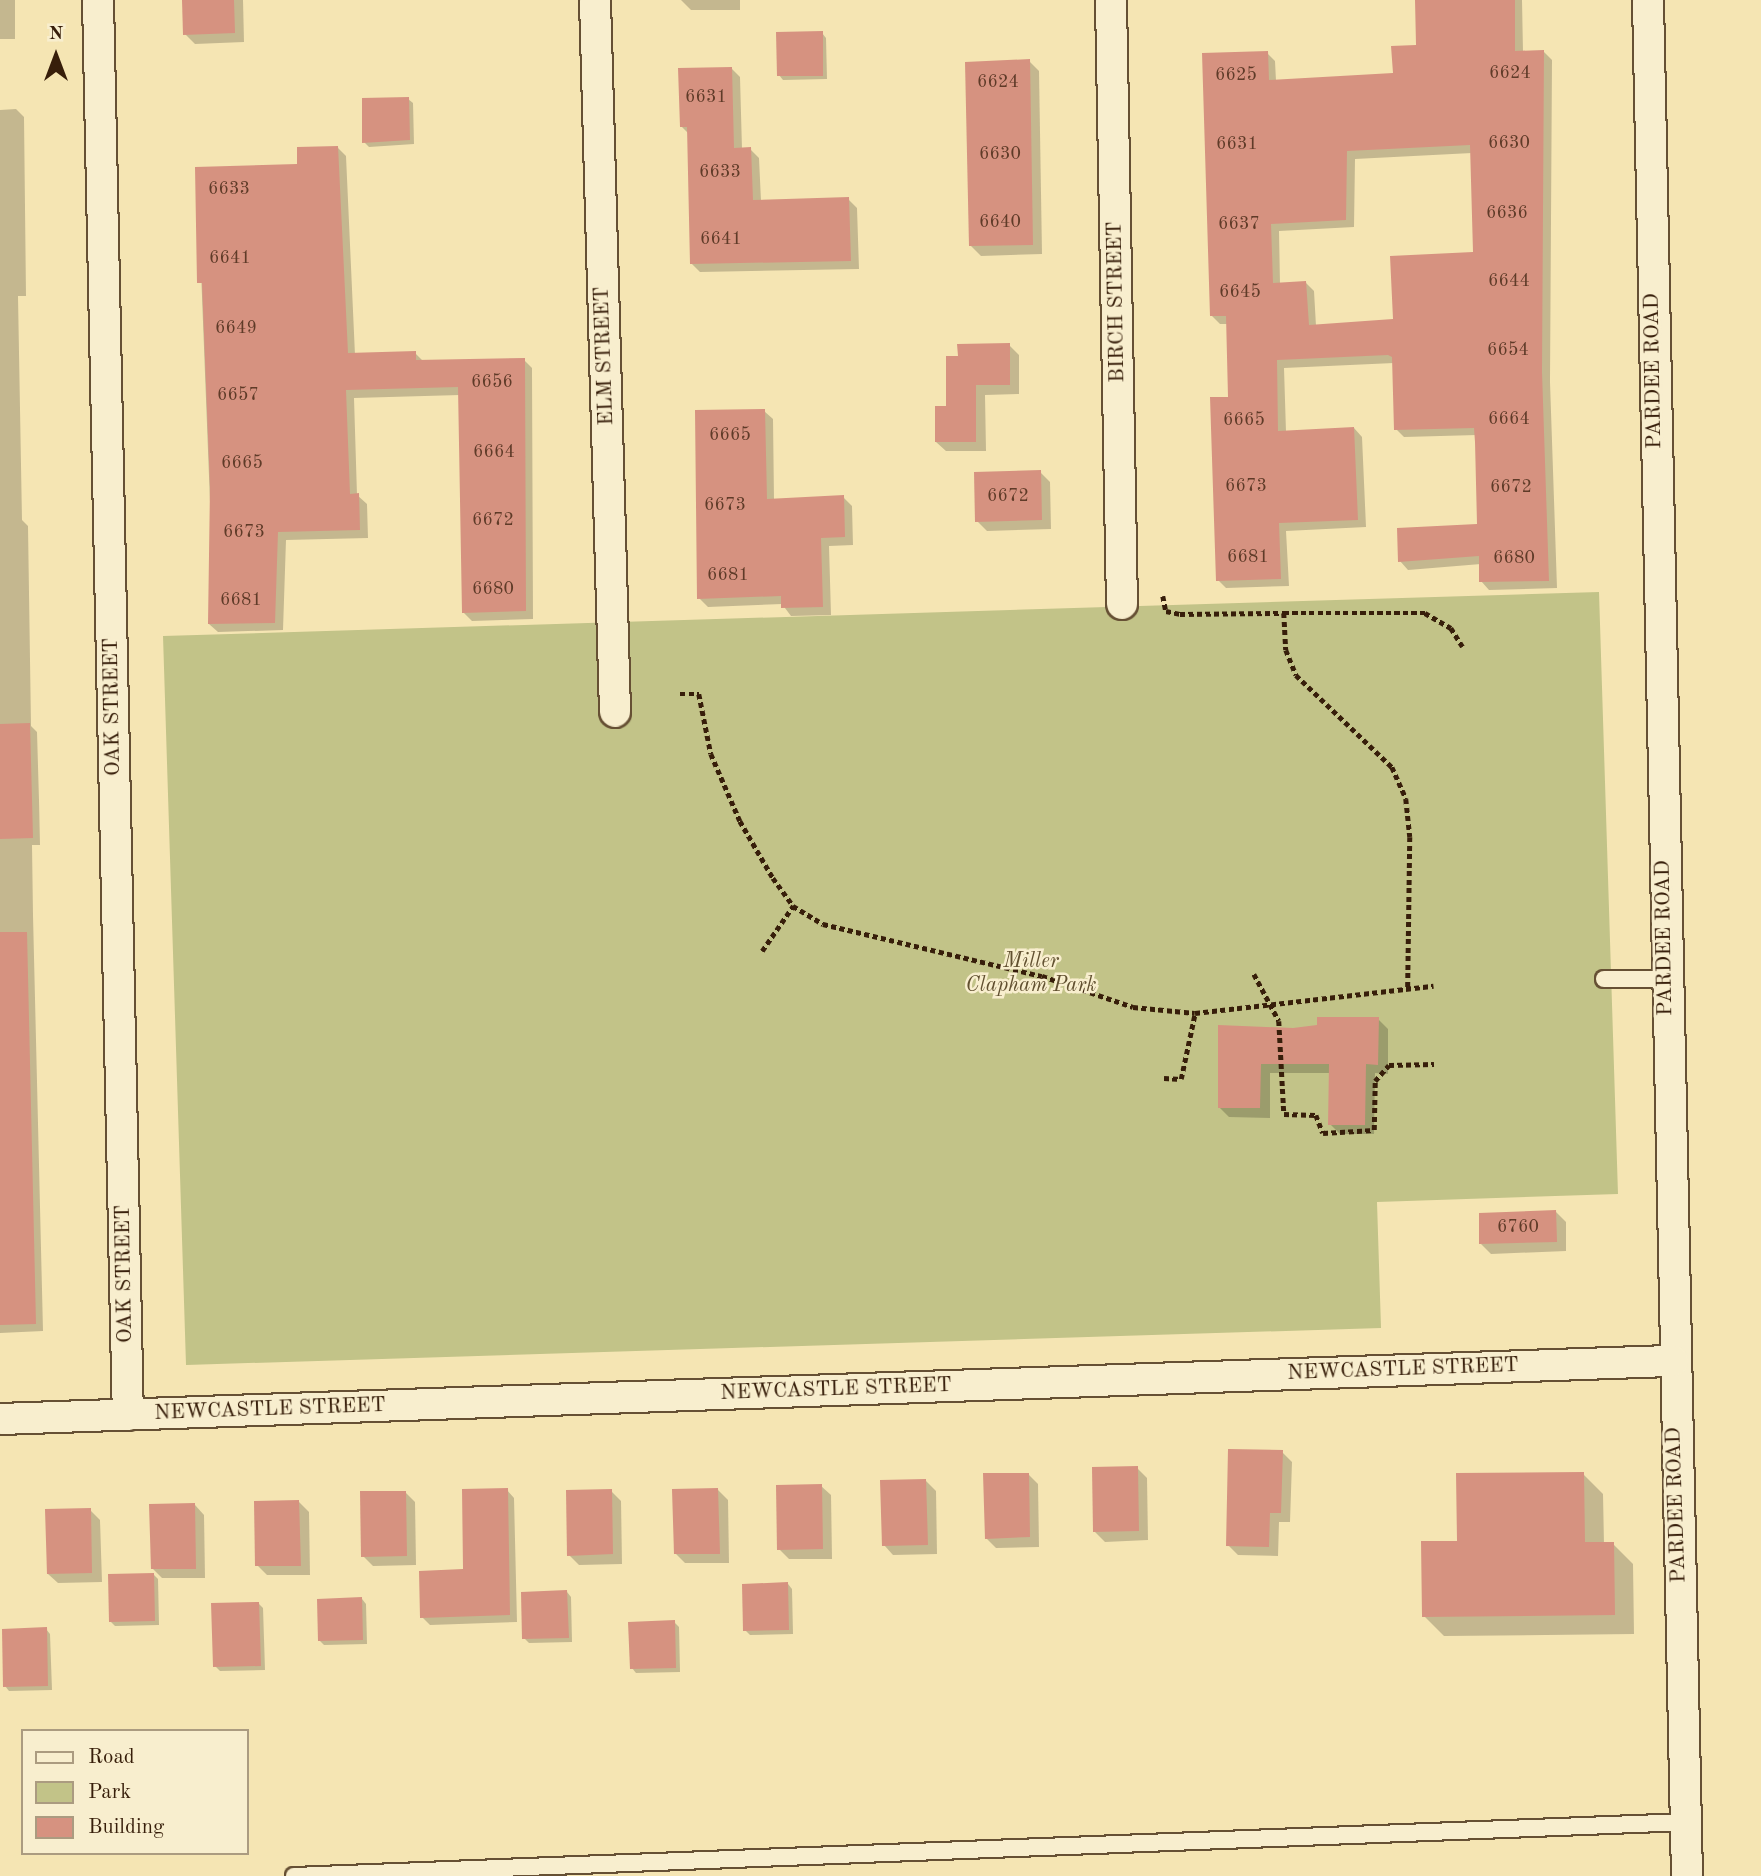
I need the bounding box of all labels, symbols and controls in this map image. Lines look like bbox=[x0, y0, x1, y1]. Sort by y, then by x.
north arrow bbox=[21, 21, 91, 91]
text: N bbox=[49, 25, 63, 44]
house number: 6624 bbox=[1489, 62, 1531, 84]
house number: 6625 bbox=[1215, 64, 1257, 86]
house number: 6624 bbox=[977, 71, 1019, 93]
house number: 6631 bbox=[685, 86, 727, 108]
house number: 6630 bbox=[1488, 132, 1530, 154]
house number: 6631 bbox=[1216, 133, 1258, 155]
house number: 6630 bbox=[979, 143, 1021, 165]
house number: 6633 bbox=[699, 161, 741, 183]
house number: 6633 bbox=[208, 178, 250, 200]
house number: 6636 bbox=[1486, 202, 1528, 224]
house number: 6640 bbox=[979, 211, 1021, 233]
house number: 6637 bbox=[1218, 213, 1260, 235]
street label: BIRCH STREET bbox=[1103, 221, 1131, 383]
house number: 6641 bbox=[700, 228, 742, 250]
house number: 6641 bbox=[209, 247, 251, 269]
house number: 6644 bbox=[1488, 270, 1530, 292]
house number: 6645 bbox=[1219, 281, 1261, 303]
street label: ELM STREET bbox=[590, 286, 620, 426]
street label: PARDEE ROAD bbox=[1640, 293, 1668, 449]
house number: 6649 bbox=[215, 317, 257, 339]
house number: 6654 bbox=[1487, 339, 1529, 361]
house number: 6656 bbox=[471, 371, 513, 393]
house number: 6657 bbox=[217, 384, 259, 406]
house number: 6664 bbox=[1488, 408, 1530, 430]
house number: 6665 bbox=[1223, 409, 1265, 431]
house number: 6665 bbox=[709, 424, 751, 446]
house number: 6664 bbox=[473, 441, 515, 463]
house number: 6665 bbox=[221, 452, 263, 474]
house number: 6673 bbox=[1225, 475, 1267, 497]
house number: 6672 bbox=[1490, 476, 1532, 498]
house number: 6672 bbox=[987, 485, 1029, 507]
house number: 6673 bbox=[704, 494, 746, 516]
house number: 6672 bbox=[472, 509, 514, 531]
house number: 6673 bbox=[223, 521, 265, 543]
house number: 6681 bbox=[1227, 546, 1269, 568]
house number: 6680 bbox=[1493, 547, 1535, 569]
house number: 6681 bbox=[707, 564, 749, 586]
house number: 6680 bbox=[472, 578, 514, 600]
house number: 6681 bbox=[220, 589, 262, 611]
street label: OAK STREET bbox=[99, 638, 127, 776]
street label: PARDEE ROAD bbox=[1651, 860, 1679, 1016]
park label: Miller Clapham Park bbox=[966, 949, 1096, 999]
street label: OAK STREET bbox=[111, 1205, 139, 1343]
house number: 6760 bbox=[1497, 1216, 1539, 1238]
street label: NEWCASTLE STREET bbox=[1287, 1353, 1519, 1387]
street label: NEWCASTLE STREET bbox=[720, 1373, 952, 1407]
street label: NEWCASTLE STREET bbox=[154, 1393, 386, 1427]
street label: PARDEE ROAD bbox=[1662, 1427, 1692, 1583]
legend bbox=[21, 1729, 248, 1855]
text: Road bbox=[88, 1747, 135, 1768]
text: Park bbox=[88, 1782, 131, 1803]
text: Building bbox=[88, 1817, 164, 1838]

